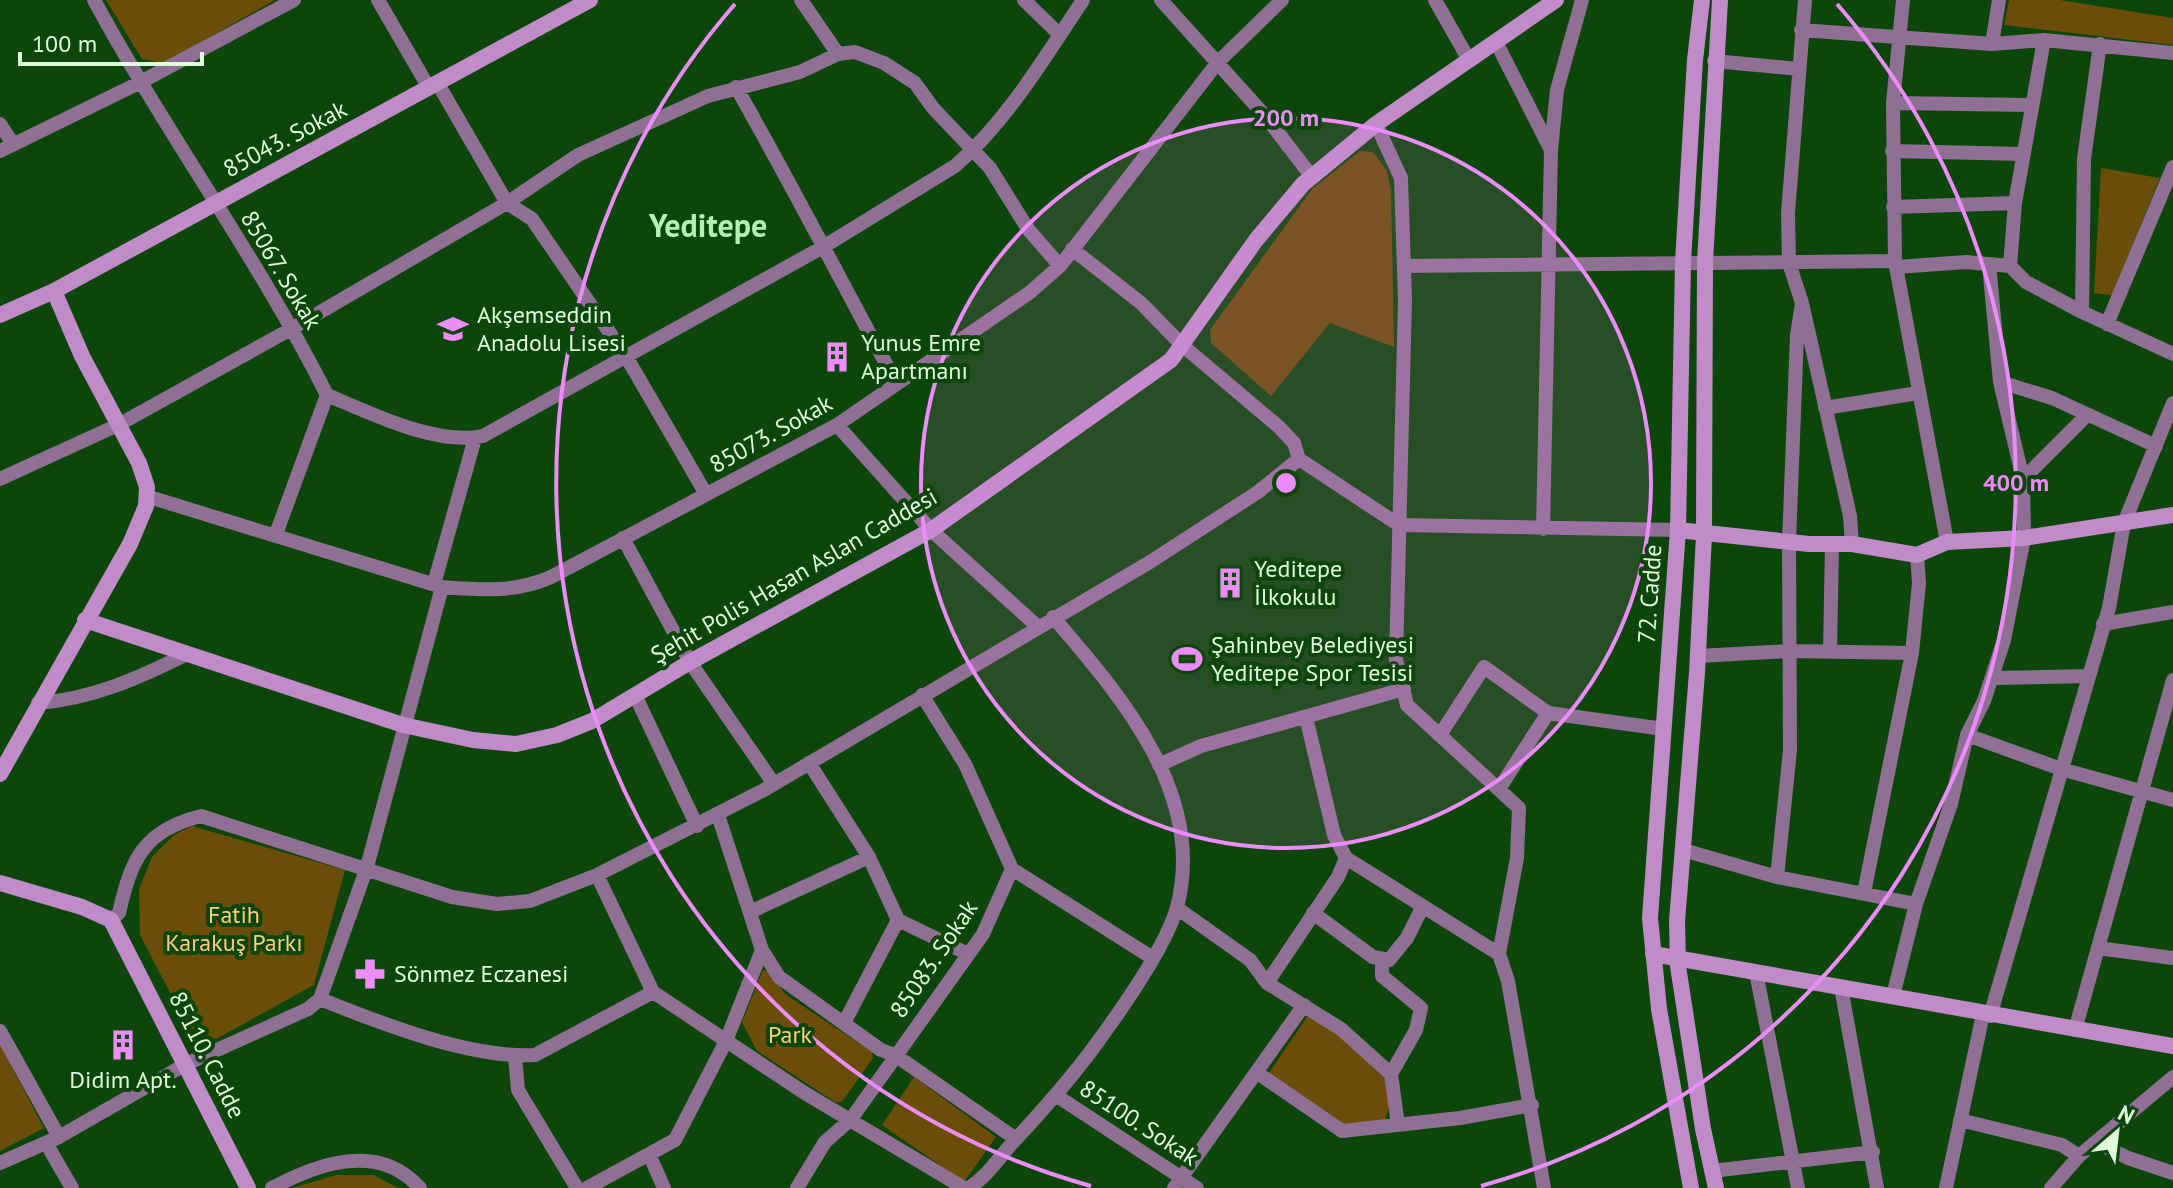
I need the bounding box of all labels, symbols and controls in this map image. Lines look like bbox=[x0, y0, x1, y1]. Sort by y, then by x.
scale bar bbox=[20, 16, 202, 66]
text: 100 m bbox=[32, 28, 97, 59]
street label: 85043. Sokak bbox=[218, 93, 352, 184]
text: 200 m bbox=[1253, 102, 1319, 133]
district label: Yeditepe bbox=[648, 204, 767, 246]
street label: 85067. Sokak bbox=[234, 205, 329, 335]
place label: Akşemseddin Anadolu Lisesi bbox=[477, 299, 626, 358]
school or university icon: Akşemseddin Anadolu Lisesi bbox=[436, 312, 470, 346]
place label: Yunus Emre Apartmanı bbox=[861, 327, 981, 386]
building icon: Yunus Emre Apartmanı bbox=[820, 340, 854, 374]
street label: 85073. Sokak bbox=[704, 387, 838, 480]
text: 400 m bbox=[1983, 467, 2049, 498]
centre of rings bbox=[1272, 469, 1300, 497]
street label: Şehit Polis Hasan Aslan Caddesi bbox=[645, 481, 942, 670]
street label: 72. Cadde bbox=[1631, 543, 1668, 644]
place label: Yeditepe İlkokulu bbox=[1254, 553, 1342, 612]
building icon: Yeditepe İlkokulu bbox=[1213, 566, 1247, 600]
place label: Şahinbey Belediyesi Yeditepe Spor Tesisi bbox=[1211, 629, 1414, 688]
sports icon: Şahinbey Belediyesi Yeditepe Spor Tesisi bbox=[1170, 642, 1204, 676]
street label: 85083. Sokak bbox=[883, 893, 985, 1024]
park label: Fatih Karakuş Parkı bbox=[165, 899, 303, 958]
pharmacy icon: Sönmez Eczanesi bbox=[353, 957, 387, 991]
place label: Sönmez Eczanesi bbox=[394, 958, 568, 989]
street label: 85110. Cadde bbox=[162, 986, 253, 1123]
park label: Park bbox=[768, 1019, 813, 1050]
building icon: Didim Apt. bbox=[106, 1028, 140, 1062]
place label: Didim Apt. bbox=[69, 1064, 177, 1095]
street label: 85100. Sokak bbox=[1074, 1073, 1205, 1173]
north arrow bbox=[2077, 1092, 2157, 1172]
text: N bbox=[2113, 1099, 2139, 1130]

